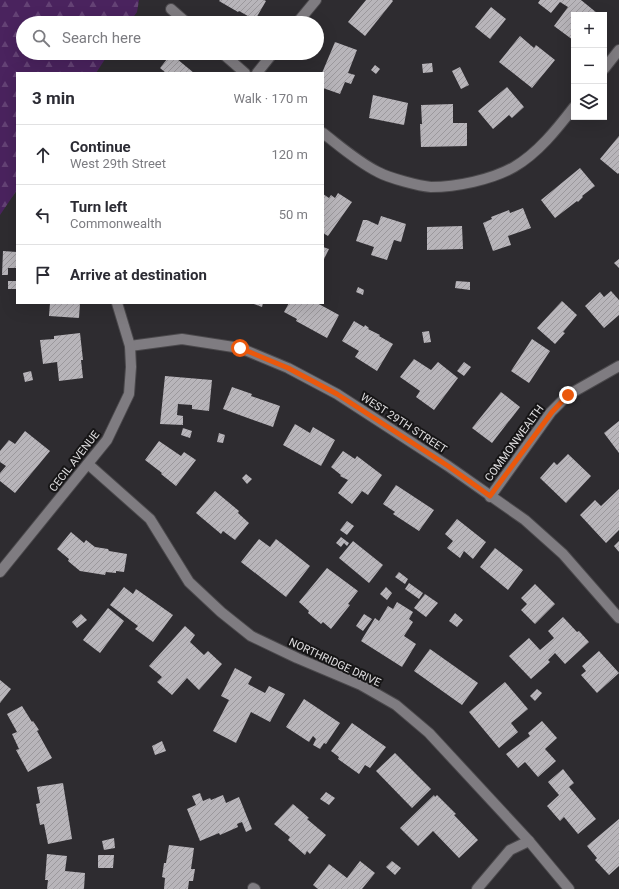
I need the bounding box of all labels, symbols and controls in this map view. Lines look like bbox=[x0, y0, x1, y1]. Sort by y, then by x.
map controls bbox=[571, 12, 607, 120]
button: + bbox=[571, 12, 607, 48]
search box bbox=[16, 16, 324, 60]
icon: search bbox=[30, 27, 52, 49]
text: Search here bbox=[62, 29, 141, 47]
button: − bbox=[571, 48, 607, 84]
button: layers bbox=[571, 84, 607, 120]
text: 3 min bbox=[32, 88, 75, 108]
text: Walk · 170 m bbox=[233, 91, 308, 106]
text: Continue bbox=[70, 138, 131, 156]
icon: ahead bbox=[32, 144, 54, 166]
text: 120 m bbox=[271, 147, 308, 162]
text: West 29th Street bbox=[70, 156, 166, 171]
text: Turn left bbox=[70, 198, 127, 216]
icon: left bbox=[32, 204, 54, 226]
text: 50 m bbox=[279, 207, 308, 222]
text: Commonwealth bbox=[70, 216, 162, 231]
icon: arrive bbox=[32, 264, 54, 286]
text: Arrive at destination bbox=[70, 266, 207, 284]
route start bbox=[231, 339, 249, 357]
route end bbox=[559, 386, 577, 404]
street label: WEST 29TH STREET bbox=[358, 391, 450, 456]
street label: COMMONWEALTH bbox=[482, 402, 547, 484]
street label: CECIL AVENUE bbox=[47, 428, 102, 494]
street label: NORTHRIDGE DRIVE bbox=[287, 635, 383, 689]

